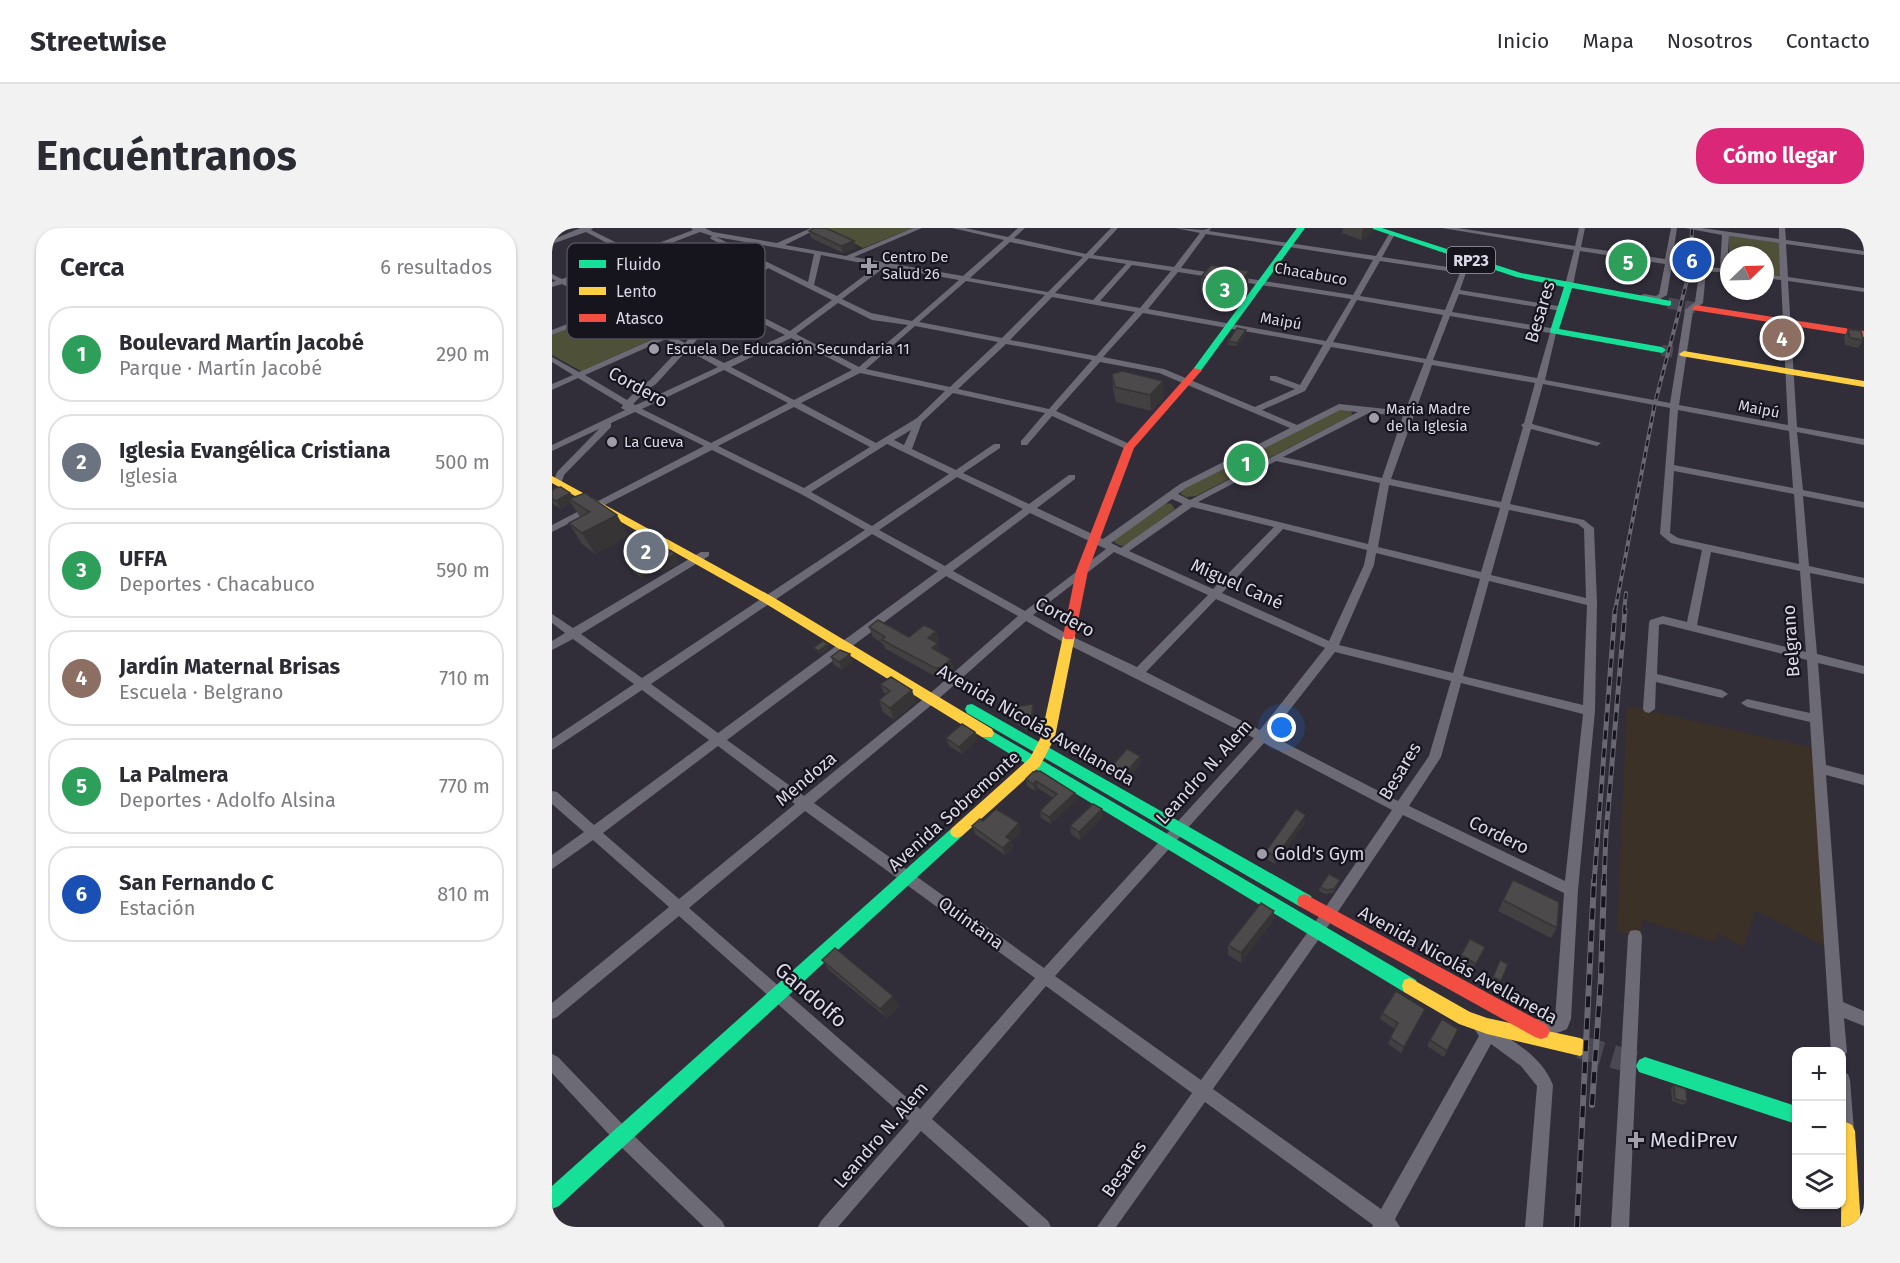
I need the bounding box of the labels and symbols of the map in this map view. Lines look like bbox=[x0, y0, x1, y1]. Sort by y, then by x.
pin: 6 bbox=[1672, 237, 1712, 282]
pin: 5 bbox=[1608, 240, 1648, 285]
legend bbox=[567, 243, 765, 339]
north arrow bbox=[1720, 246, 1774, 300]
road number: RP23 bbox=[1447, 247, 1495, 273]
place label: Centro De Salud 26 bbox=[882, 248, 948, 283]
text: Fluido bbox=[616, 255, 661, 274]
marker: Centro De Salud 26 bbox=[860, 257, 878, 275]
street label: Chacabuco bbox=[1273, 259, 1349, 289]
pin: 3 bbox=[1206, 266, 1244, 312]
street label: Besares bbox=[1520, 278, 1560, 346]
text: Lento bbox=[616, 282, 657, 301]
text: Atasco bbox=[616, 309, 664, 328]
street label: Maipú bbox=[1259, 309, 1303, 333]
pin: 4 bbox=[1762, 316, 1802, 360]
place label: Escuela De Educación Secundaria 11 bbox=[666, 340, 910, 358]
marker: Escuela De Educación Secundaria 11 bbox=[647, 342, 661, 356]
street label: Cordero bbox=[605, 362, 671, 412]
street label: Maipú bbox=[1737, 396, 1781, 422]
place label: Maria Madre de la Iglesia bbox=[1386, 400, 1470, 435]
marker: Maria Madre de la Iglesia bbox=[1367, 411, 1381, 425]
place label: La Cueva bbox=[624, 433, 684, 451]
marker: La Cueva bbox=[605, 435, 619, 449]
pin: 1 bbox=[1226, 440, 1266, 486]
pin: 2 bbox=[626, 528, 665, 574]
street label: Miguel Cané bbox=[1187, 554, 1287, 614]
street label: Cordero bbox=[1032, 592, 1098, 642]
street label: Belgrano bbox=[1777, 604, 1805, 678]
street label: Avenida Nicolás Avellaneda bbox=[933, 659, 1139, 791]
your location bbox=[1267, 713, 1296, 742]
street label: Leandro N. Alem bbox=[1151, 715, 1257, 829]
street label: Besares bbox=[1374, 738, 1426, 804]
street label: Avenida Sobremonte bbox=[884, 746, 1024, 876]
street label: Mendoza bbox=[771, 747, 841, 811]
street label: Cordero bbox=[1465, 811, 1533, 859]
place label: Gold's Gym bbox=[1274, 843, 1364, 865]
marker: Gold's Gym bbox=[1255, 847, 1269, 861]
street label: Quintana bbox=[934, 892, 1008, 954]
street label: Avenida Nicolás Avellaneda bbox=[1355, 901, 1561, 1029]
street label: Gandolfo bbox=[770, 957, 852, 1033]
street label: Leandro N. Alem bbox=[829, 1078, 933, 1192]
place label: MediPrev bbox=[1650, 1127, 1738, 1153]
marker: MediPrev bbox=[1627, 1131, 1645, 1149]
street label: Besares bbox=[1097, 1137, 1151, 1201]

